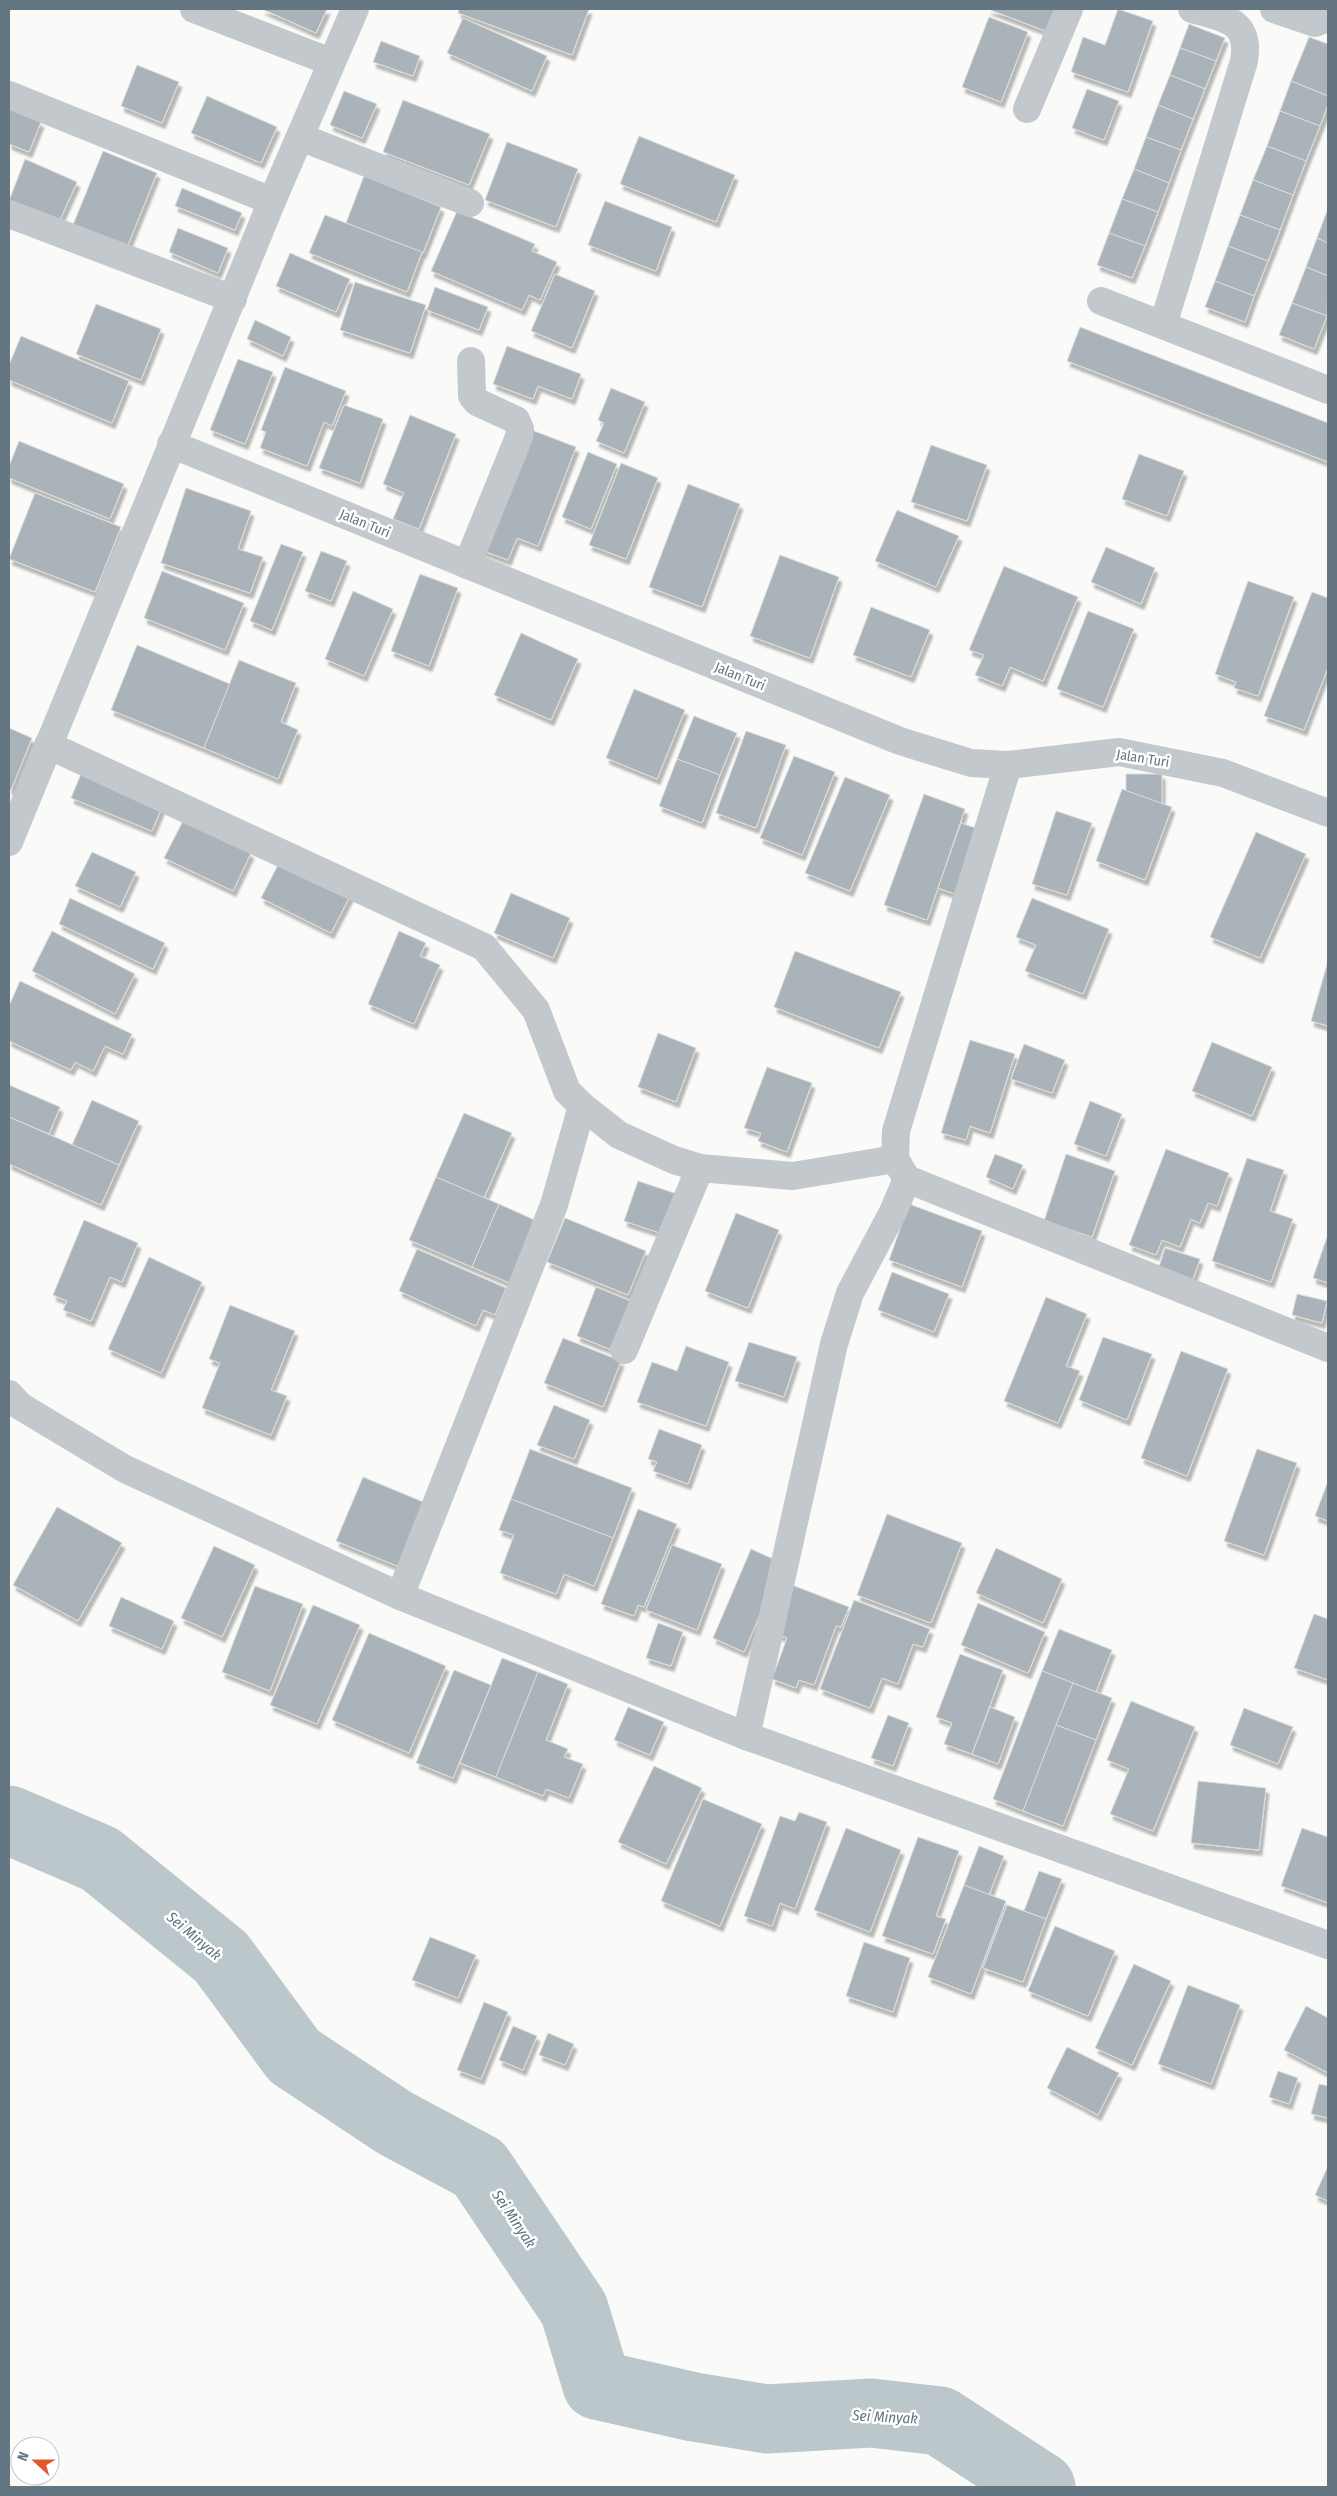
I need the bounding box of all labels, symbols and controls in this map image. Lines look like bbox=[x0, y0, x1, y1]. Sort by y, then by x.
street label: Jalan Turi bbox=[337, 506, 393, 541]
street label: Jalan Turi bbox=[712, 659, 768, 694]
street label: Jalan Turi bbox=[1115, 746, 1171, 771]
water label: Sei Minyak bbox=[162, 1907, 225, 1964]
water label: Sei Minyak bbox=[488, 2186, 540, 2252]
water label: Sei Minyak bbox=[851, 2406, 919, 2428]
north arrow bbox=[10, 2436, 60, 2486]
text: N bbox=[14, 2450, 33, 2463]

